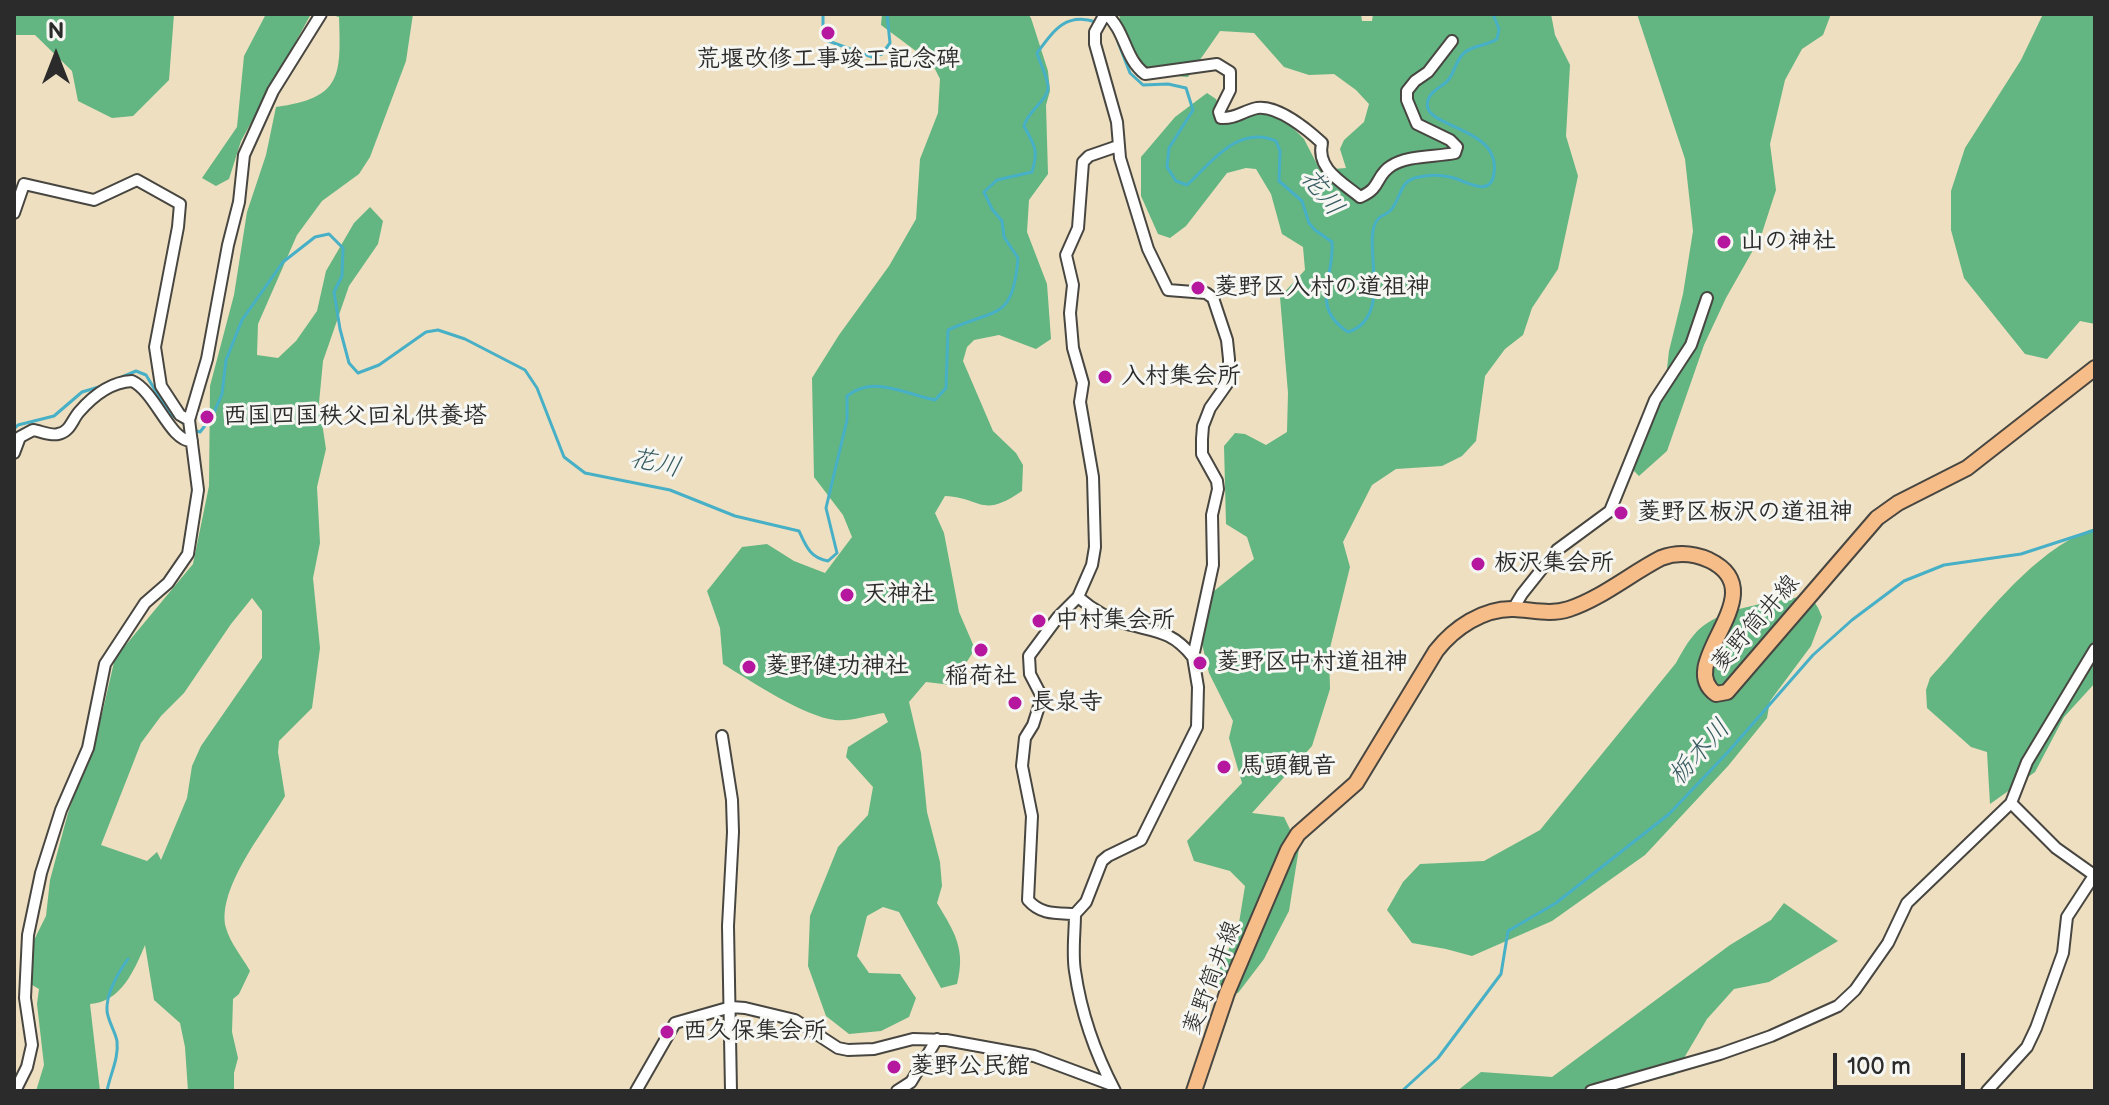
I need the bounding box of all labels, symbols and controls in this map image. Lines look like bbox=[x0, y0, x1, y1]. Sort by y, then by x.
north arrow bbox=[16, 16, 96, 96]
text: N bbox=[48, 18, 64, 45]
marker: 荒堰改修工事竣工記念碑 bbox=[819, 24, 837, 42]
place label: 荒堰改修工事竣工記念碑 bbox=[696, 46, 960, 74]
water label: 花川 bbox=[1293, 163, 1349, 223]
place label: 山の神社 bbox=[1740, 228, 1836, 256]
marker: 山の神社 bbox=[1715, 233, 1733, 251]
place label: 菱野区入村の道祖神 bbox=[1214, 274, 1430, 302]
marker: 菱野区入村の道祖神 bbox=[1189, 279, 1207, 297]
place label: 入村集会所 bbox=[1121, 363, 1241, 391]
marker: 入村集会所 bbox=[1096, 368, 1114, 386]
place label: 西国四国秩父回礼供養塔 bbox=[223, 403, 487, 431]
marker: 西国四国秩父回礼供養塔 bbox=[198, 408, 216, 426]
water label: 花川 bbox=[626, 443, 684, 485]
place label: 菱野区板沢の道祖神 bbox=[1637, 499, 1853, 527]
marker: 菱野区板沢の道祖神 bbox=[1612, 504, 1630, 522]
place label: 板沢集会所 bbox=[1494, 550, 1614, 578]
marker: 板沢集会所 bbox=[1469, 555, 1487, 573]
street label: 菱野筒井線 bbox=[1706, 569, 1806, 679]
place label: 天神社 bbox=[863, 581, 935, 609]
marker: 天神社 bbox=[838, 586, 856, 604]
place label: 中村集会所 bbox=[1055, 607, 1175, 635]
marker: 中村集会所 bbox=[1030, 612, 1048, 630]
marker: 稲荷社 bbox=[972, 641, 990, 659]
place label: 菱野区中村道祖神 bbox=[1216, 649, 1408, 677]
place label: 菱野健功神社 bbox=[765, 653, 909, 681]
marker: 菱野区中村道祖神 bbox=[1191, 654, 1209, 672]
marker: 菱野健功神社 bbox=[740, 658, 758, 676]
place label: 稲荷社 bbox=[945, 663, 1017, 691]
place label: 長泉寺 bbox=[1031, 689, 1103, 717]
marker: 長泉寺 bbox=[1006, 694, 1024, 712]
water label: 栃木川 bbox=[1662, 714, 1738, 792]
place label: 馬頭観音 bbox=[1240, 753, 1336, 781]
marker: 馬頭観音 bbox=[1215, 758, 1233, 776]
street label: 菱野筒井線 bbox=[1178, 917, 1248, 1039]
place label: 西久保集会所 bbox=[683, 1018, 827, 1046]
marker: 西久保集会所 bbox=[658, 1023, 676, 1041]
scale bar bbox=[1837, 1037, 1969, 1087]
text: 100 m bbox=[1847, 1052, 1911, 1081]
place label: 菱野公民館 bbox=[910, 1053, 1030, 1081]
marker: 菱野公民館 bbox=[885, 1058, 903, 1076]

